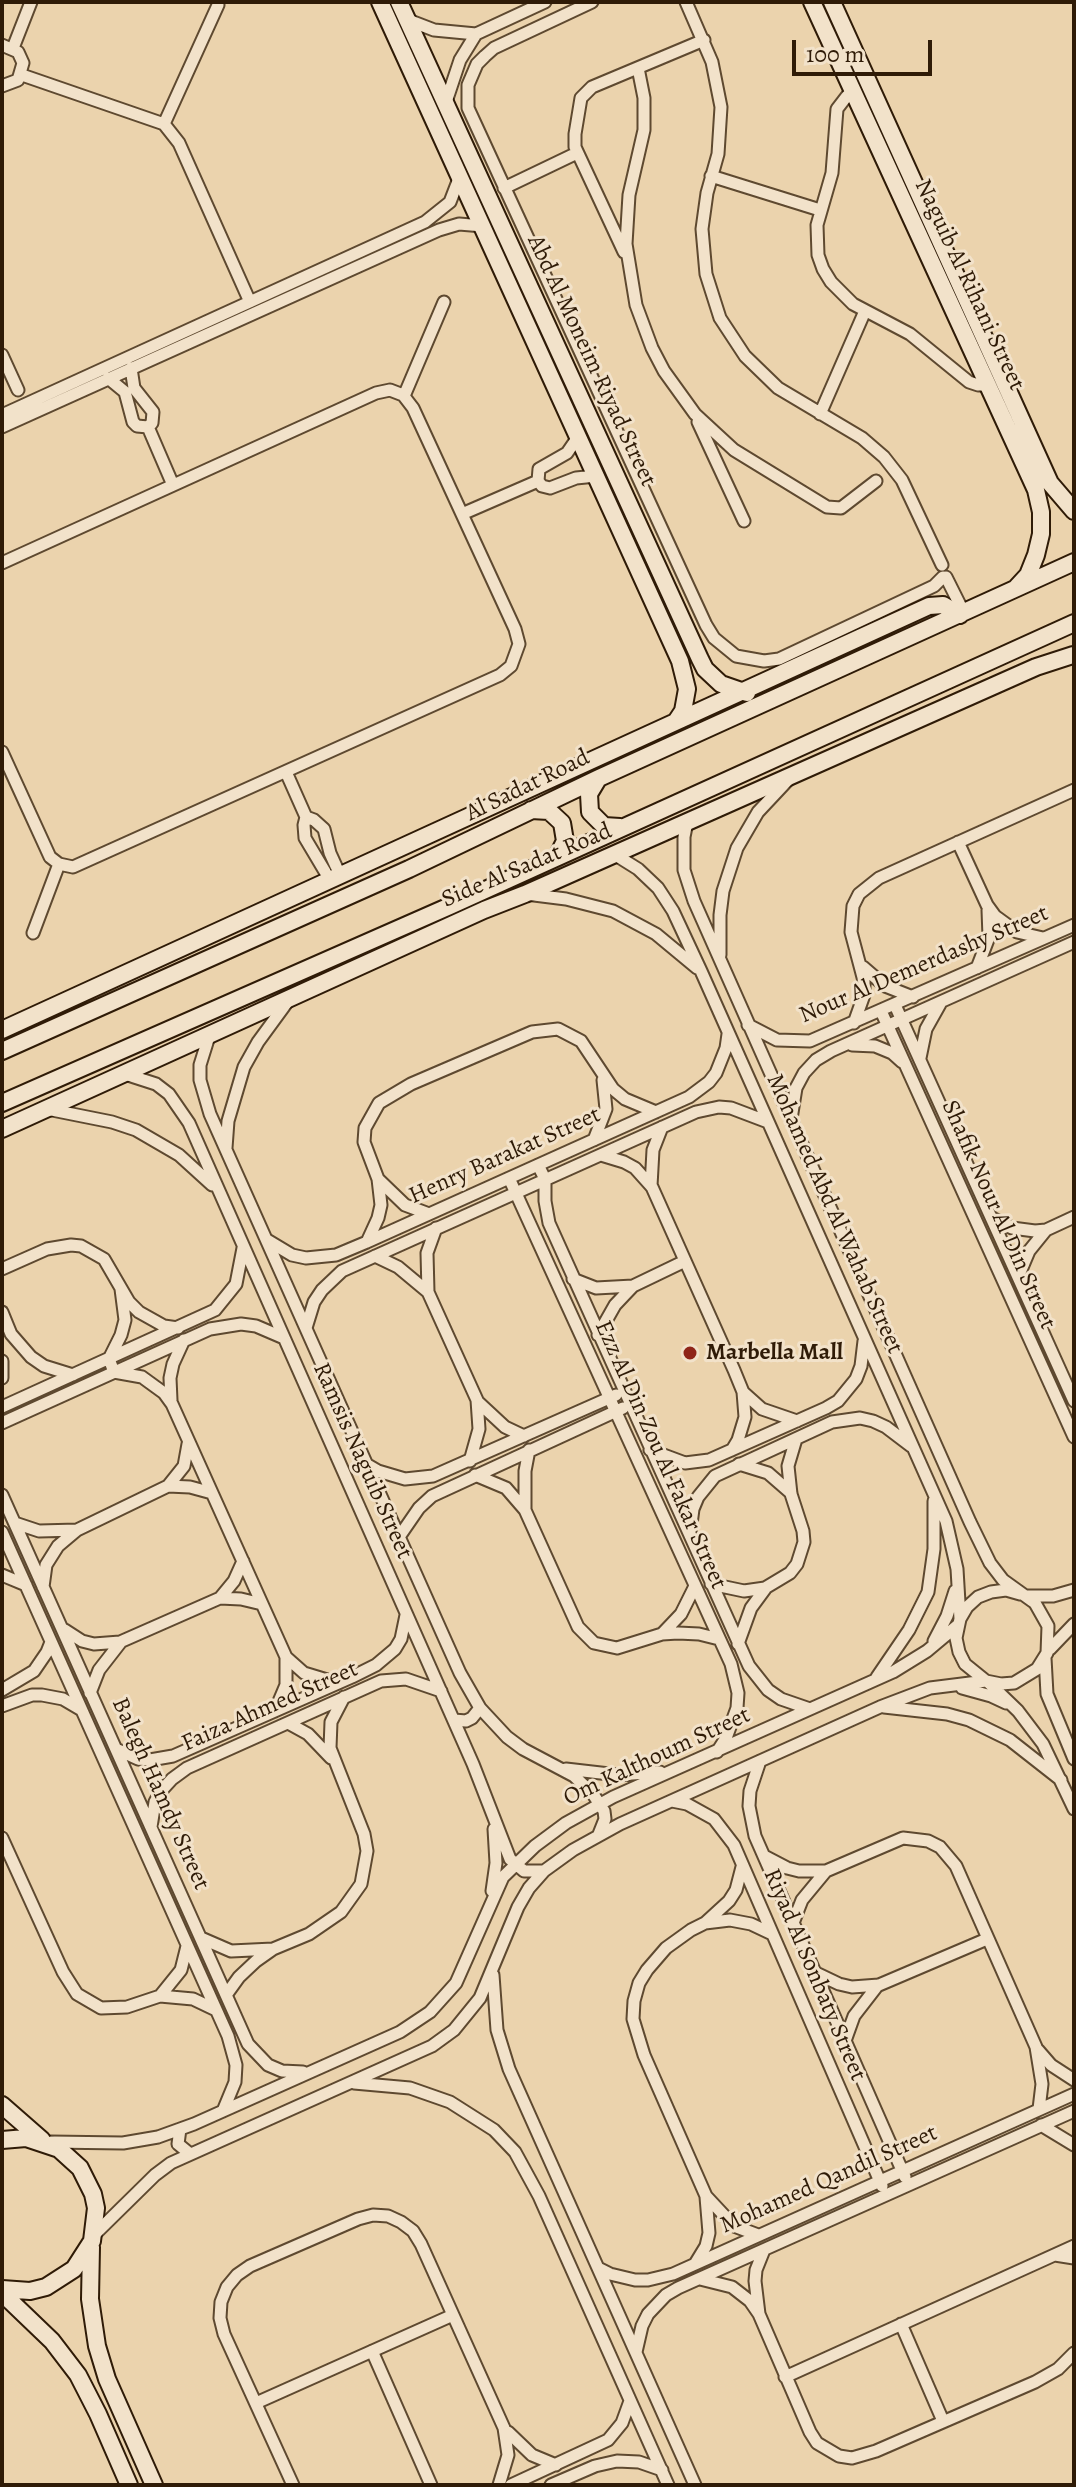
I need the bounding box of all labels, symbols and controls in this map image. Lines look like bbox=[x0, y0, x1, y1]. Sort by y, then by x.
scale bar bbox=[796, 24, 936, 74]
text: 100 m bbox=[806, 38, 865, 70]
street label: Naguib Al Rihani Street bbox=[907, 175, 1031, 395]
street label: Abd Al Moneim Riyad Street bbox=[520, 231, 662, 491]
street label: Al Sadat Road bbox=[461, 744, 595, 828]
street label: Side Al Sadat Road bbox=[438, 817, 616, 915]
street label: Nour Al Demerdashy Street bbox=[795, 899, 1053, 1031]
street label: Mohamed Abd Al Wahab Street bbox=[759, 1070, 909, 1358]
street label: Shafik Nour Al Din Street bbox=[934, 1096, 1062, 1334]
street label: Henry Barakat Street bbox=[405, 1101, 605, 1211]
street label: Ezz Al Din Zou Al Fakar Street bbox=[588, 1316, 732, 1594]
place label: Marbella Mall bbox=[706, 1339, 843, 1367]
marker: Marbella Mall bbox=[681, 1344, 699, 1362]
street label: Ramsis Naguib Street bbox=[306, 1358, 418, 1564]
street label: Faiza Ahmed Street bbox=[177, 1655, 363, 1759]
street label: Balegh Hamdy Street bbox=[105, 1693, 215, 1895]
street label: Om Kalthoum Street bbox=[559, 1701, 755, 1813]
street label: Riyad Al Sonbaty Street bbox=[756, 1865, 872, 2085]
street label: Mohamed Qandil Street bbox=[716, 2119, 942, 2241]

